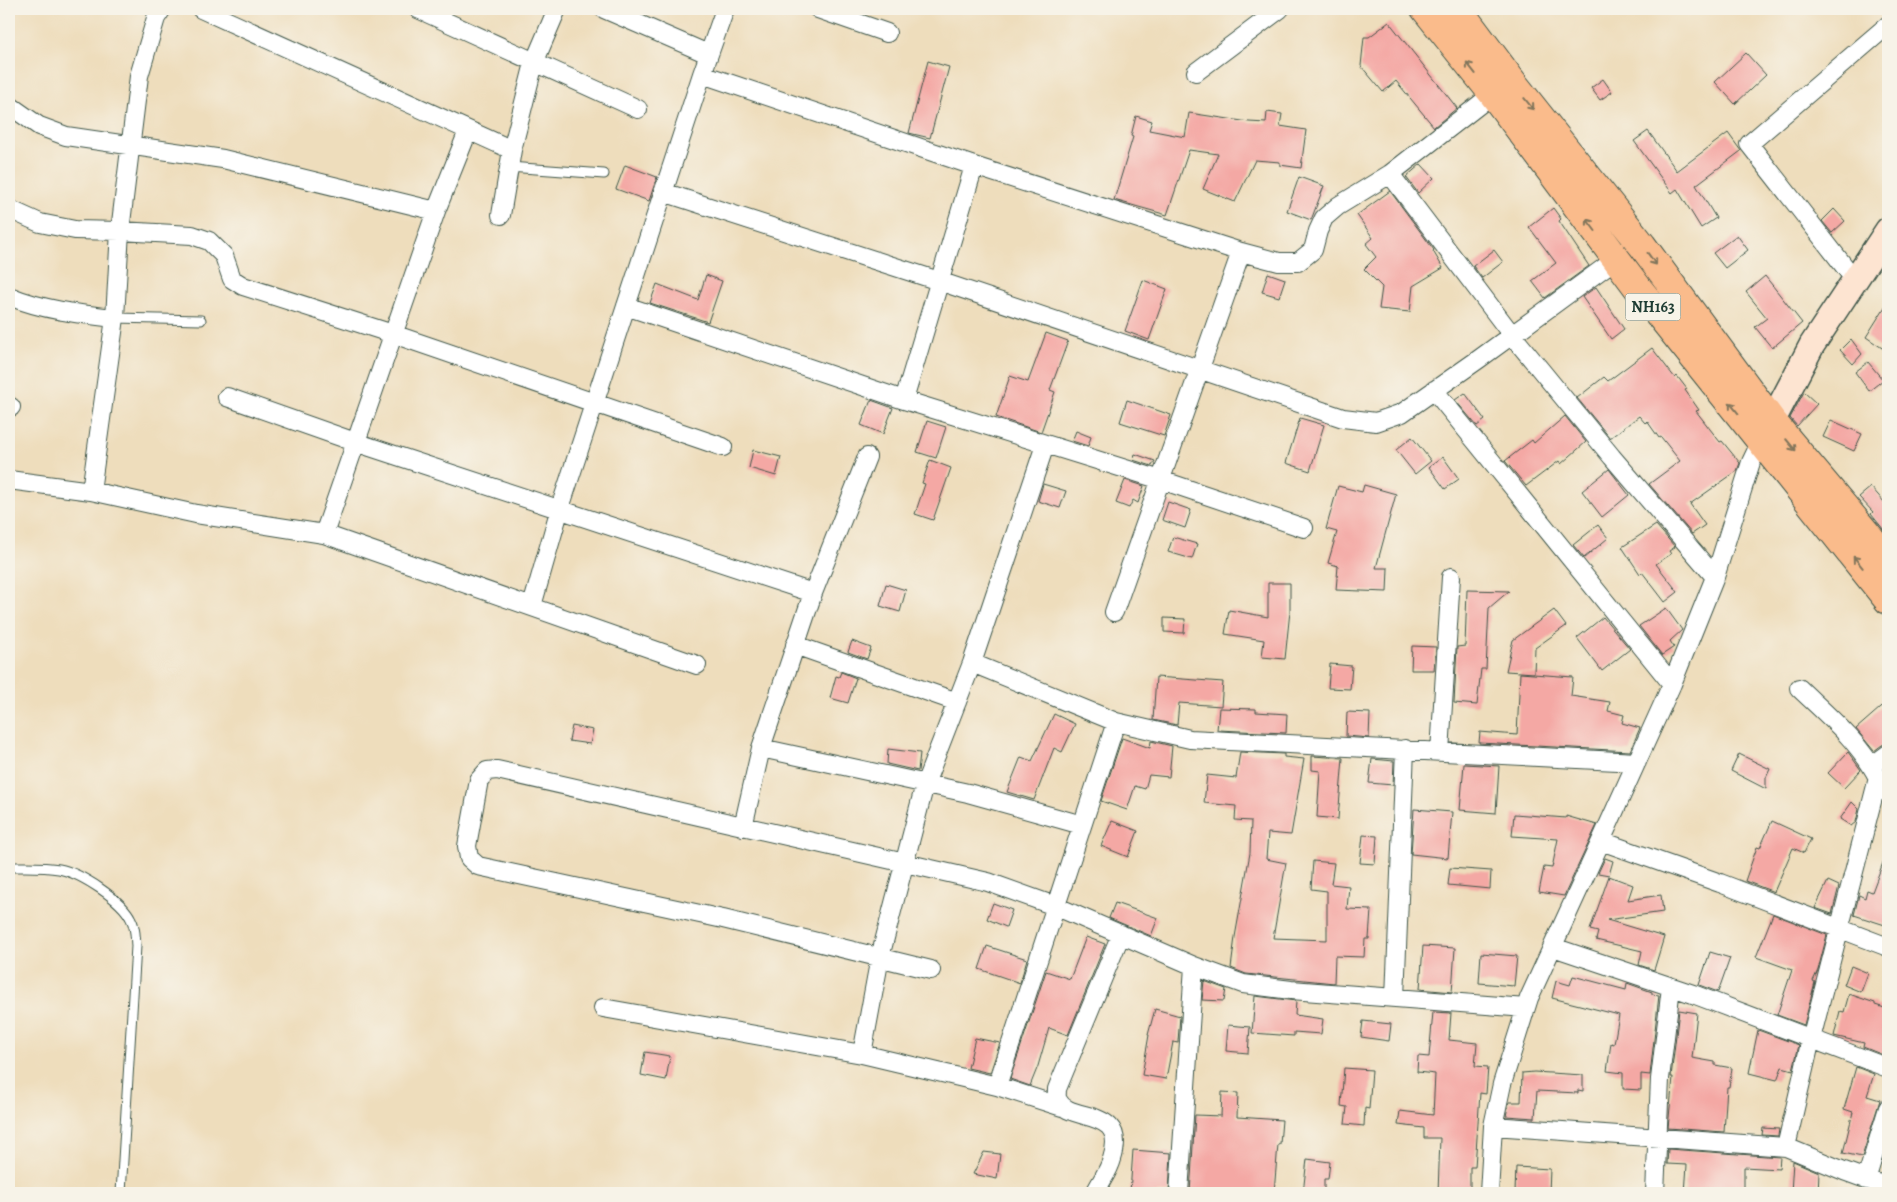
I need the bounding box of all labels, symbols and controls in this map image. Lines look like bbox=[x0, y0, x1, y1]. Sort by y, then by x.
one-way arrow bbox=[1466, 62, 1477, 75]
one-way arrow bbox=[1524, 97, 1535, 110]
one-way arrow bbox=[1585, 219, 1596, 232]
one-way arrow bbox=[1647, 252, 1657, 266]
road number: NH163 bbox=[1626, 294, 1680, 320]
one-way arrow bbox=[1729, 402, 1740, 415]
one-way arrow bbox=[1786, 438, 1797, 451]
one-way arrow bbox=[1853, 556, 1864, 569]

